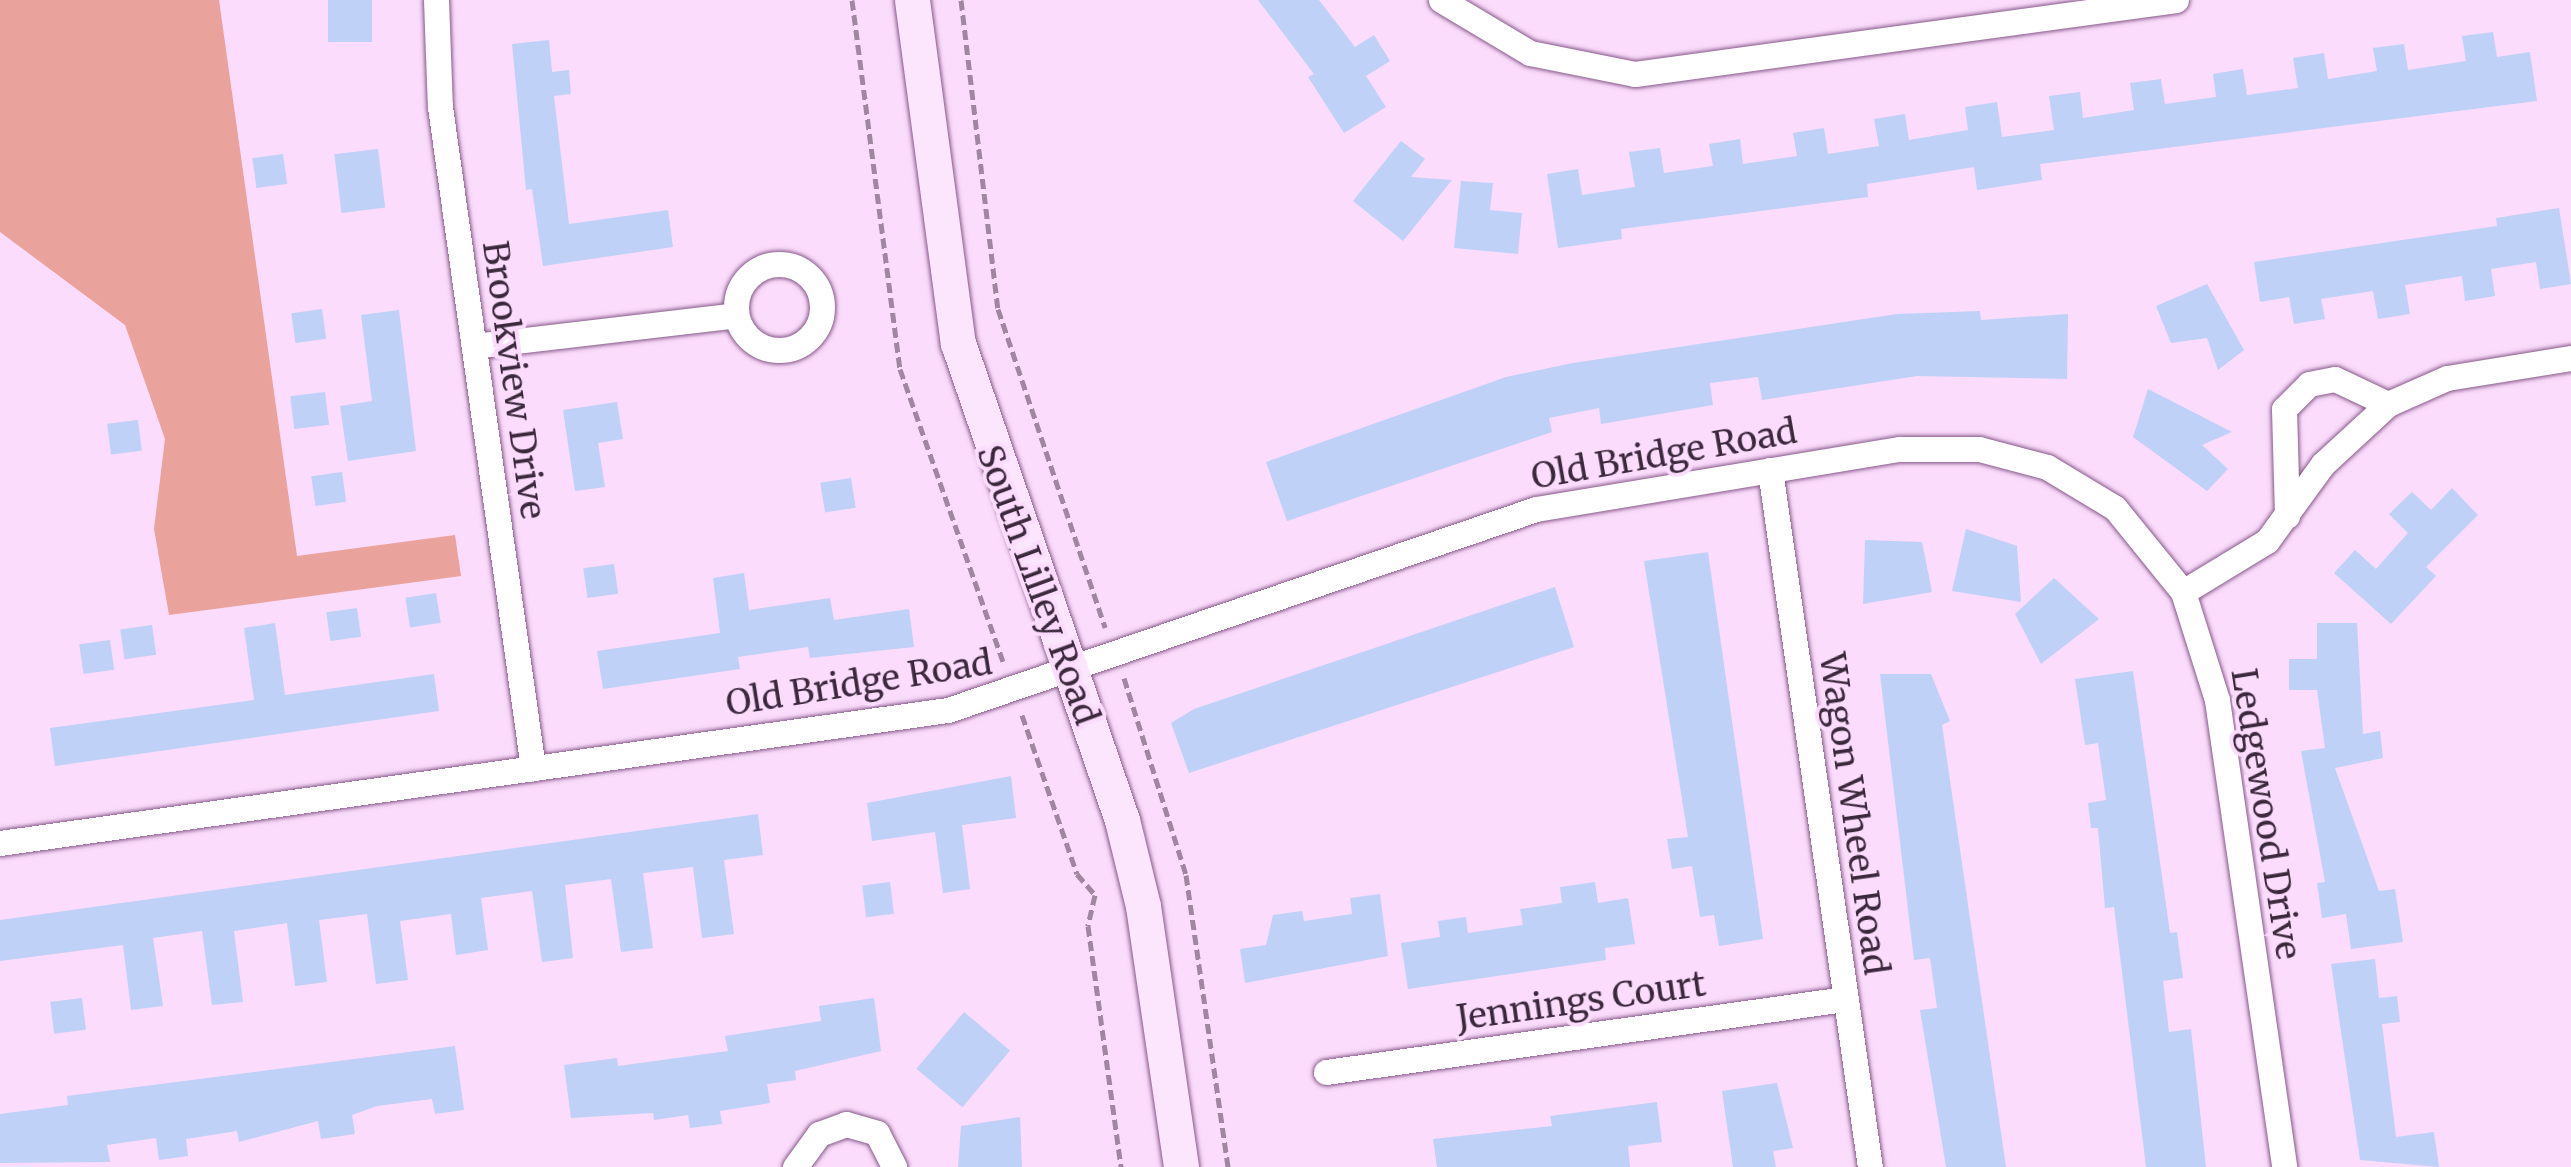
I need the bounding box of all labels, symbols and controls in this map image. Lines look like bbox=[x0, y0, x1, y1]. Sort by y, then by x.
street label: Brookview Drive bbox=[474, 238, 554, 522]
street label: Old Bridge Road bbox=[1528, 410, 1800, 498]
street label: South Lilley Road bbox=[968, 440, 1108, 730]
street label: Old Bridge Road bbox=[723, 641, 995, 725]
street label: Wagon Wheel Road bbox=[1811, 650, 1897, 978]
street label: Ledgewood Drive bbox=[2222, 666, 2310, 962]
street label: Jennings Court bbox=[1454, 963, 1708, 1039]

